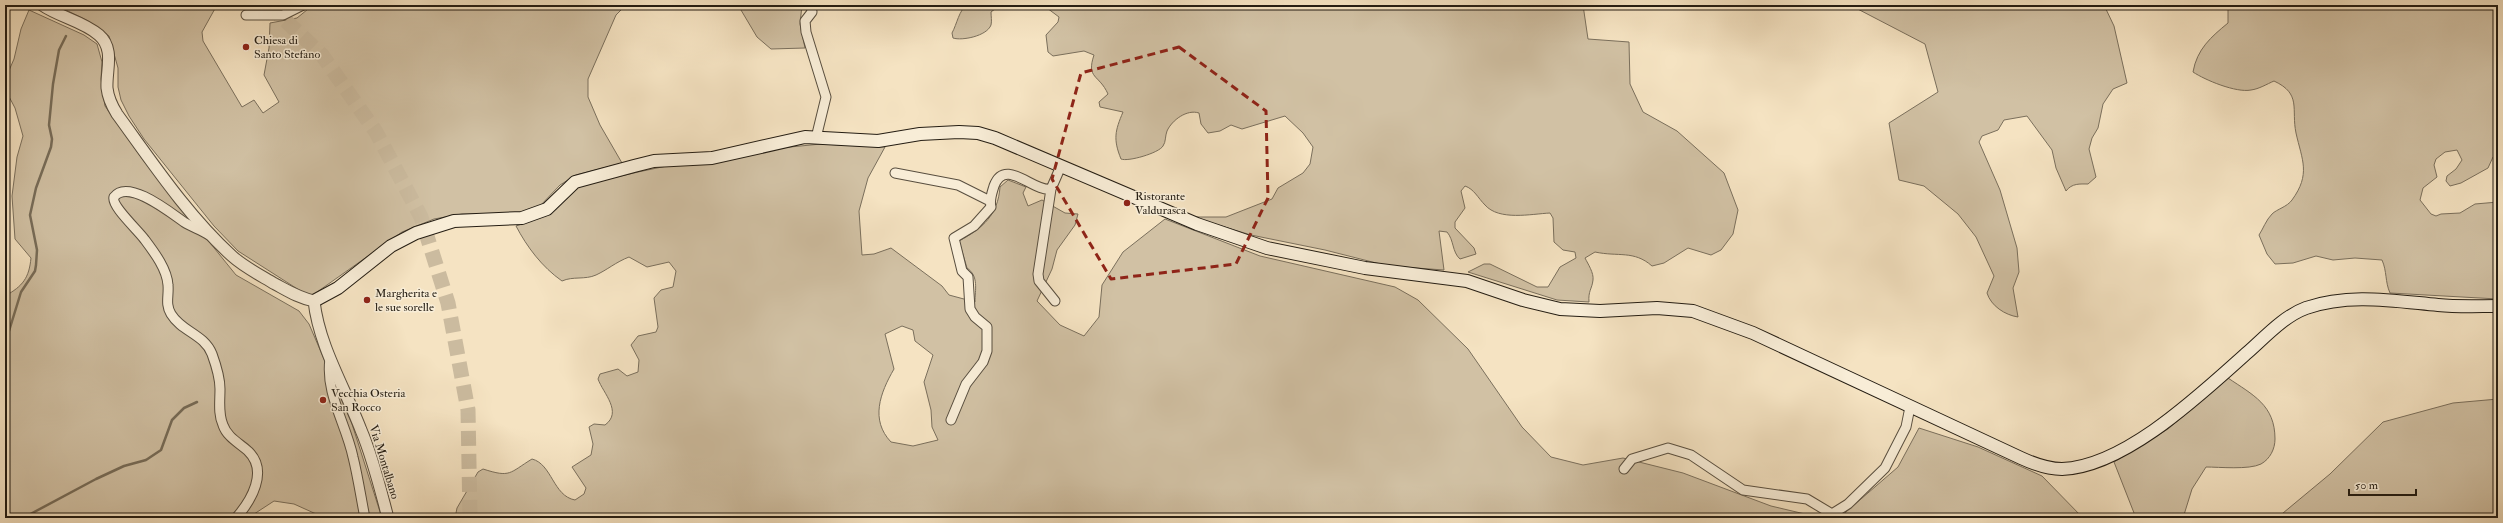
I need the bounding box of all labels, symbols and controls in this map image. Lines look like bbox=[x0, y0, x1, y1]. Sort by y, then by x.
place label: Chiesa di Santo Stefano bbox=[254, 33, 320, 62]
marker: Chiesa di Santo Stefano bbox=[241, 42, 251, 52]
place label: Ristorante Valdurasca bbox=[1135, 189, 1187, 218]
marker: Ristorante Valdurasca bbox=[1122, 198, 1132, 208]
place label: Margherita e le sue sorelle bbox=[375, 286, 437, 315]
marker: Margherita e le sue sorelle bbox=[362, 295, 372, 305]
place label: Vecchia Osteria San Rocco bbox=[331, 386, 407, 415]
marker: Vecchia Osteria San Rocco bbox=[318, 395, 328, 405]
street label: Via Montalbano bbox=[366, 423, 402, 501]
scale bar bbox=[2349, 471, 2416, 497]
text: 50 m bbox=[2355, 478, 2379, 493]

